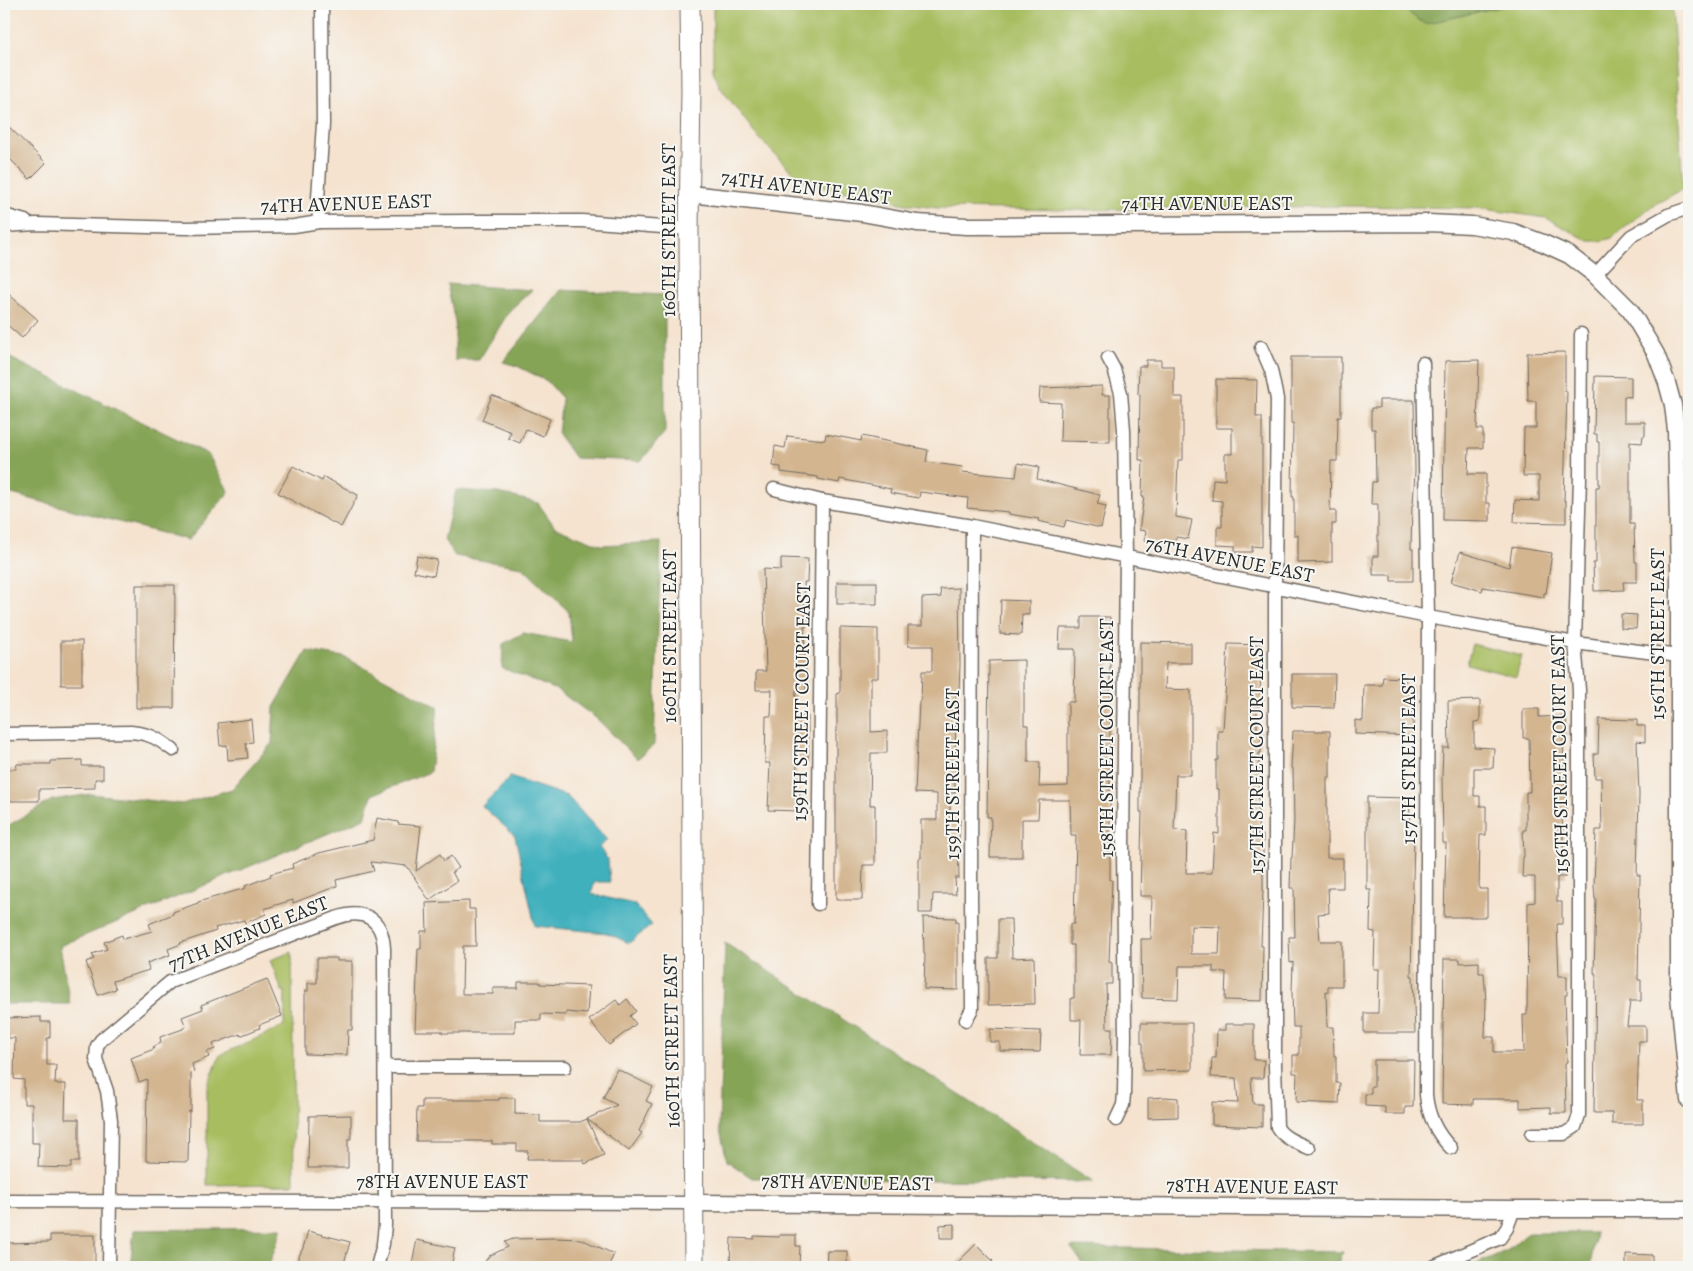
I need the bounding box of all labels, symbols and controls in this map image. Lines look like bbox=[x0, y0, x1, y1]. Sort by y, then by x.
street label: 160TH STREET EAST bbox=[655, 143, 682, 317]
street label: 74TH AVENUE EAST bbox=[719, 164, 893, 211]
street label: 74TH AVENUE EAST bbox=[260, 187, 432, 220]
street label: 74TH AVENUE EAST bbox=[1121, 190, 1293, 217]
street label: 76TH AVENUE EAST bbox=[1143, 530, 1317, 589]
street label: 156TH STREET EAST bbox=[1644, 548, 1671, 720]
street label: 160TH STREET EAST bbox=[656, 549, 683, 723]
street label: 159TH STREET COURT EAST bbox=[786, 582, 817, 822]
street label: 158TH STREET COURT EAST bbox=[1093, 618, 1120, 858]
street label: 156TH STREET COURT EAST bbox=[1544, 634, 1575, 874]
street label: 157TH STREET COURT EAST bbox=[1243, 636, 1270, 874]
street label: 157TH STREET EAST bbox=[1395, 673, 1422, 845]
street label: 159TH STREET EAST bbox=[939, 688, 966, 860]
street label: 77TH AVENUE EAST bbox=[164, 889, 332, 978]
street label: 160TH STREET EAST bbox=[656, 954, 687, 1128]
street label: 78TH AVENUE EAST bbox=[356, 1168, 528, 1195]
street label: 78TH AVENUE EAST bbox=[761, 1168, 933, 1197]
street label: 78TH AVENUE EAST bbox=[1166, 1172, 1338, 1201]

